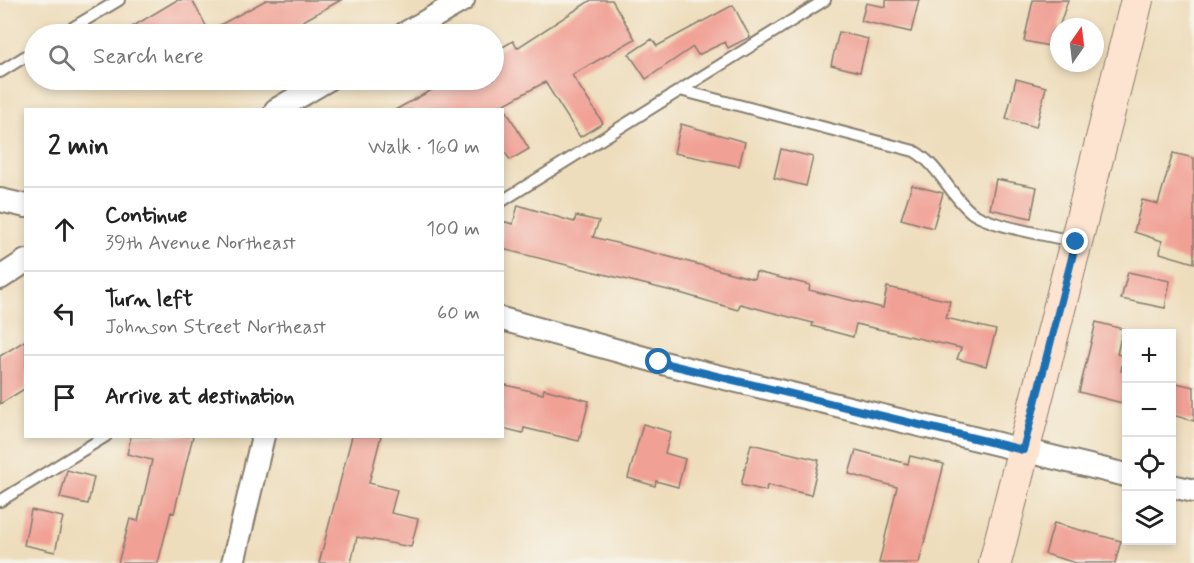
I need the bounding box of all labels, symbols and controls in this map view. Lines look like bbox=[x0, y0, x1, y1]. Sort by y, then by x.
north arrow bbox=[1050, 18, 1104, 72]
search box bbox=[24, 24, 504, 90]
icon: search bbox=[45, 41, 78, 74]
text: Search here bbox=[93, 43, 204, 71]
text: 2 min bbox=[48, 130, 109, 164]
text: Walk · 160 m bbox=[368, 134, 480, 161]
text: Continue bbox=[105, 202, 187, 230]
icon: ahead bbox=[48, 213, 81, 246]
text: 100 m bbox=[426, 216, 480, 243]
route end bbox=[1062, 228, 1088, 254]
text: 39th Avenue Northeast bbox=[105, 230, 296, 257]
text: Turn left bbox=[105, 286, 193, 314]
icon: left bbox=[48, 297, 81, 330]
text: 60 m bbox=[437, 300, 480, 327]
text: Johnson Street Northeast bbox=[105, 314, 326, 341]
map controls bbox=[1122, 329, 1176, 545]
button: + bbox=[1122, 329, 1176, 383]
route start bbox=[645, 348, 671, 374]
icon: arrive bbox=[48, 381, 81, 414]
text: Arrive at destination bbox=[105, 383, 295, 411]
button: − bbox=[1122, 383, 1176, 437]
button: locate bbox=[1122, 437, 1176, 491]
button: layers bbox=[1122, 491, 1176, 545]

